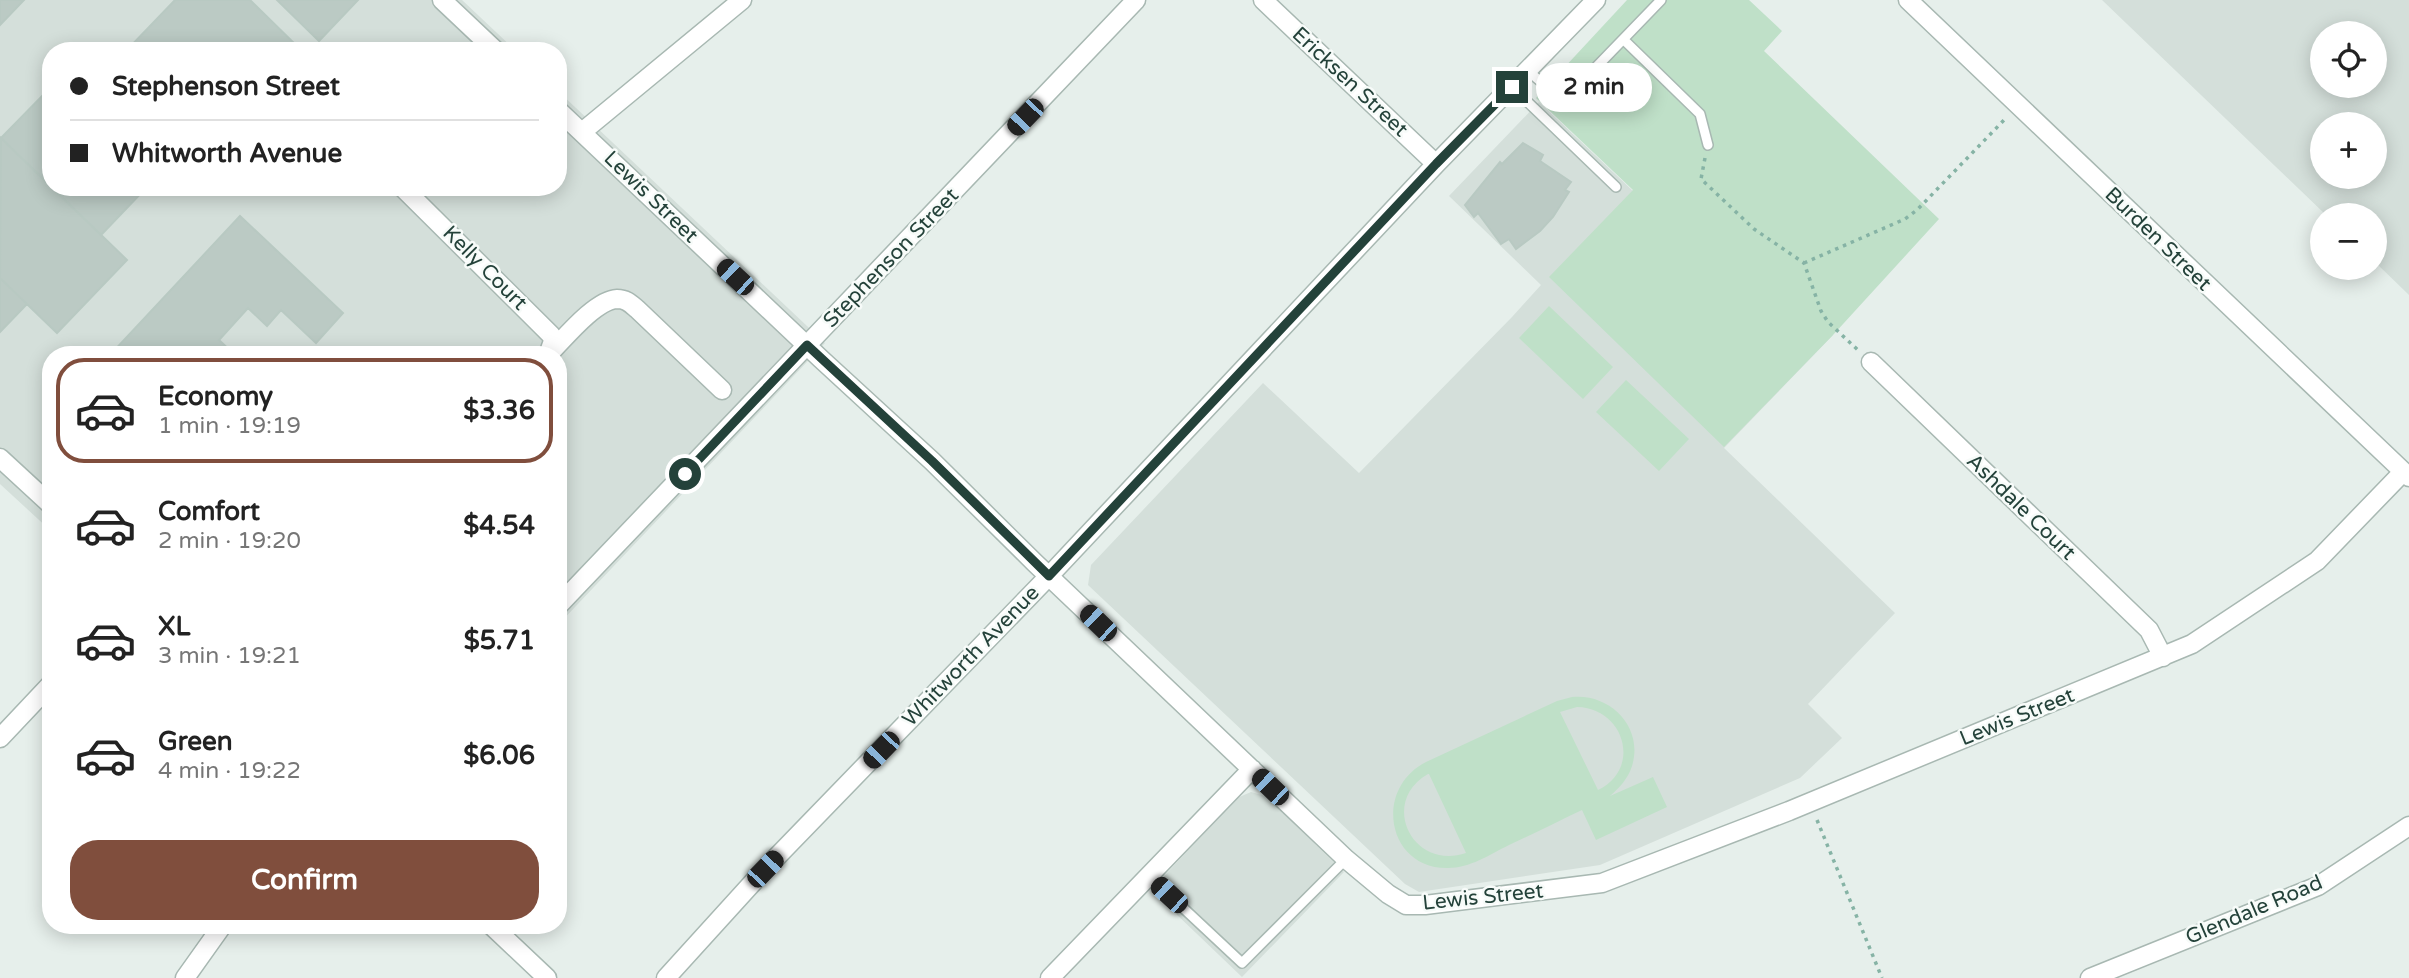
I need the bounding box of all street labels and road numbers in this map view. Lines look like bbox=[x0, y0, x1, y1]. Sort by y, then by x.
street label: Ericksen Street bbox=[1287, 22, 1413, 142]
street label: Lewis Street bbox=[599, 146, 703, 248]
street label: Burden Street bbox=[2100, 182, 2216, 296]
street label: Stephenson Street bbox=[818, 183, 964, 333]
street label: Kelly Court bbox=[438, 221, 532, 315]
street label: Ashdale Court bbox=[1961, 449, 2081, 565]
street label: Whitworth Avenue bbox=[897, 580, 1045, 732]
street label: Lewis Street bbox=[1956, 683, 2078, 751]
street label: Glendale Road bbox=[2182, 870, 2326, 950]
street label: Lewis Street bbox=[1421, 878, 1545, 916]

